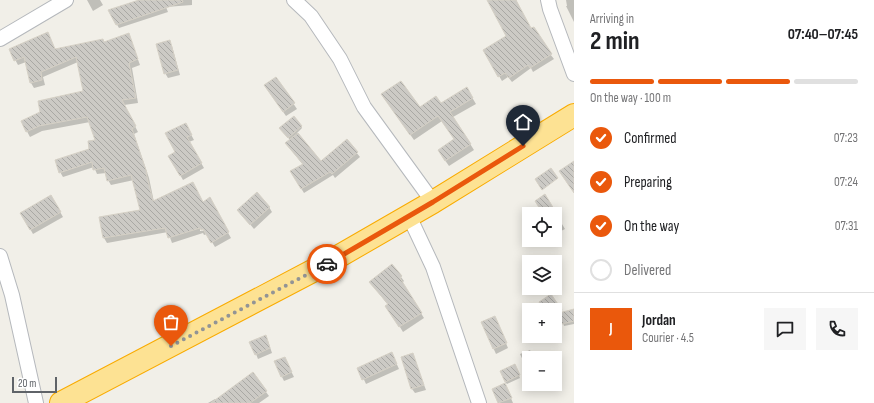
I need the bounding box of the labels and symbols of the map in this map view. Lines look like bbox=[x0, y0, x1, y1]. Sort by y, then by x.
pin bbox=[506, 105, 540, 146]
courier bbox=[307, 244, 347, 284]
pin bbox=[154, 305, 188, 346]
scale bar bbox=[12, 375, 57, 394]

